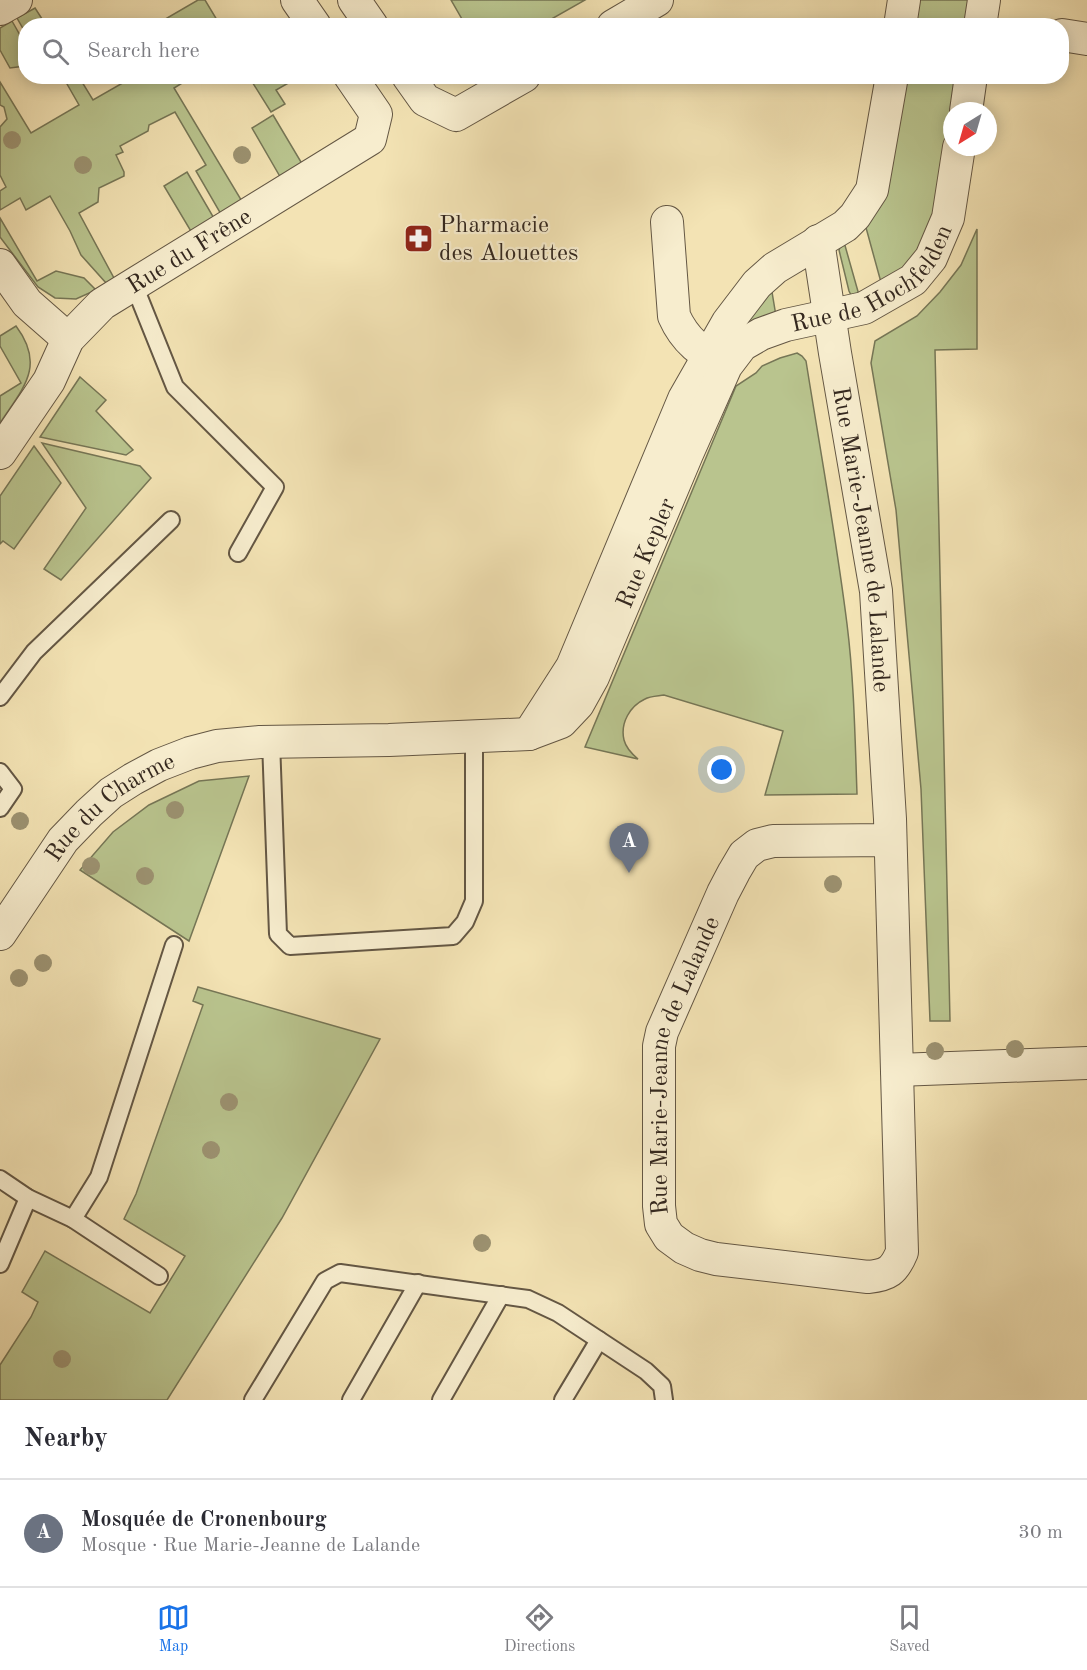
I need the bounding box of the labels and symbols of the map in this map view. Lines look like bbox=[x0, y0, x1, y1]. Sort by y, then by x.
north arrow bbox=[943, 102, 997, 156]
street label: Rue du Frêne bbox=[124, 205, 256, 299]
place label: Pharmacie des Alouettes bbox=[439, 214, 579, 266]
pharmacy icon: Pharmacie des Alouettes bbox=[402, 222, 434, 254]
street label: Rue de Hochfelden bbox=[789, 222, 958, 338]
street label: Rue Marie-Jeanne de Lalande bbox=[827, 385, 892, 693]
street label: Rue Kepler bbox=[613, 495, 681, 612]
street label: Rue du Charme bbox=[42, 750, 178, 867]
your location bbox=[707, 755, 736, 784]
pin: A bbox=[610, 824, 648, 873]
street label: Rue Marie-Jeanne de Lalande bbox=[648, 913, 725, 1216]

